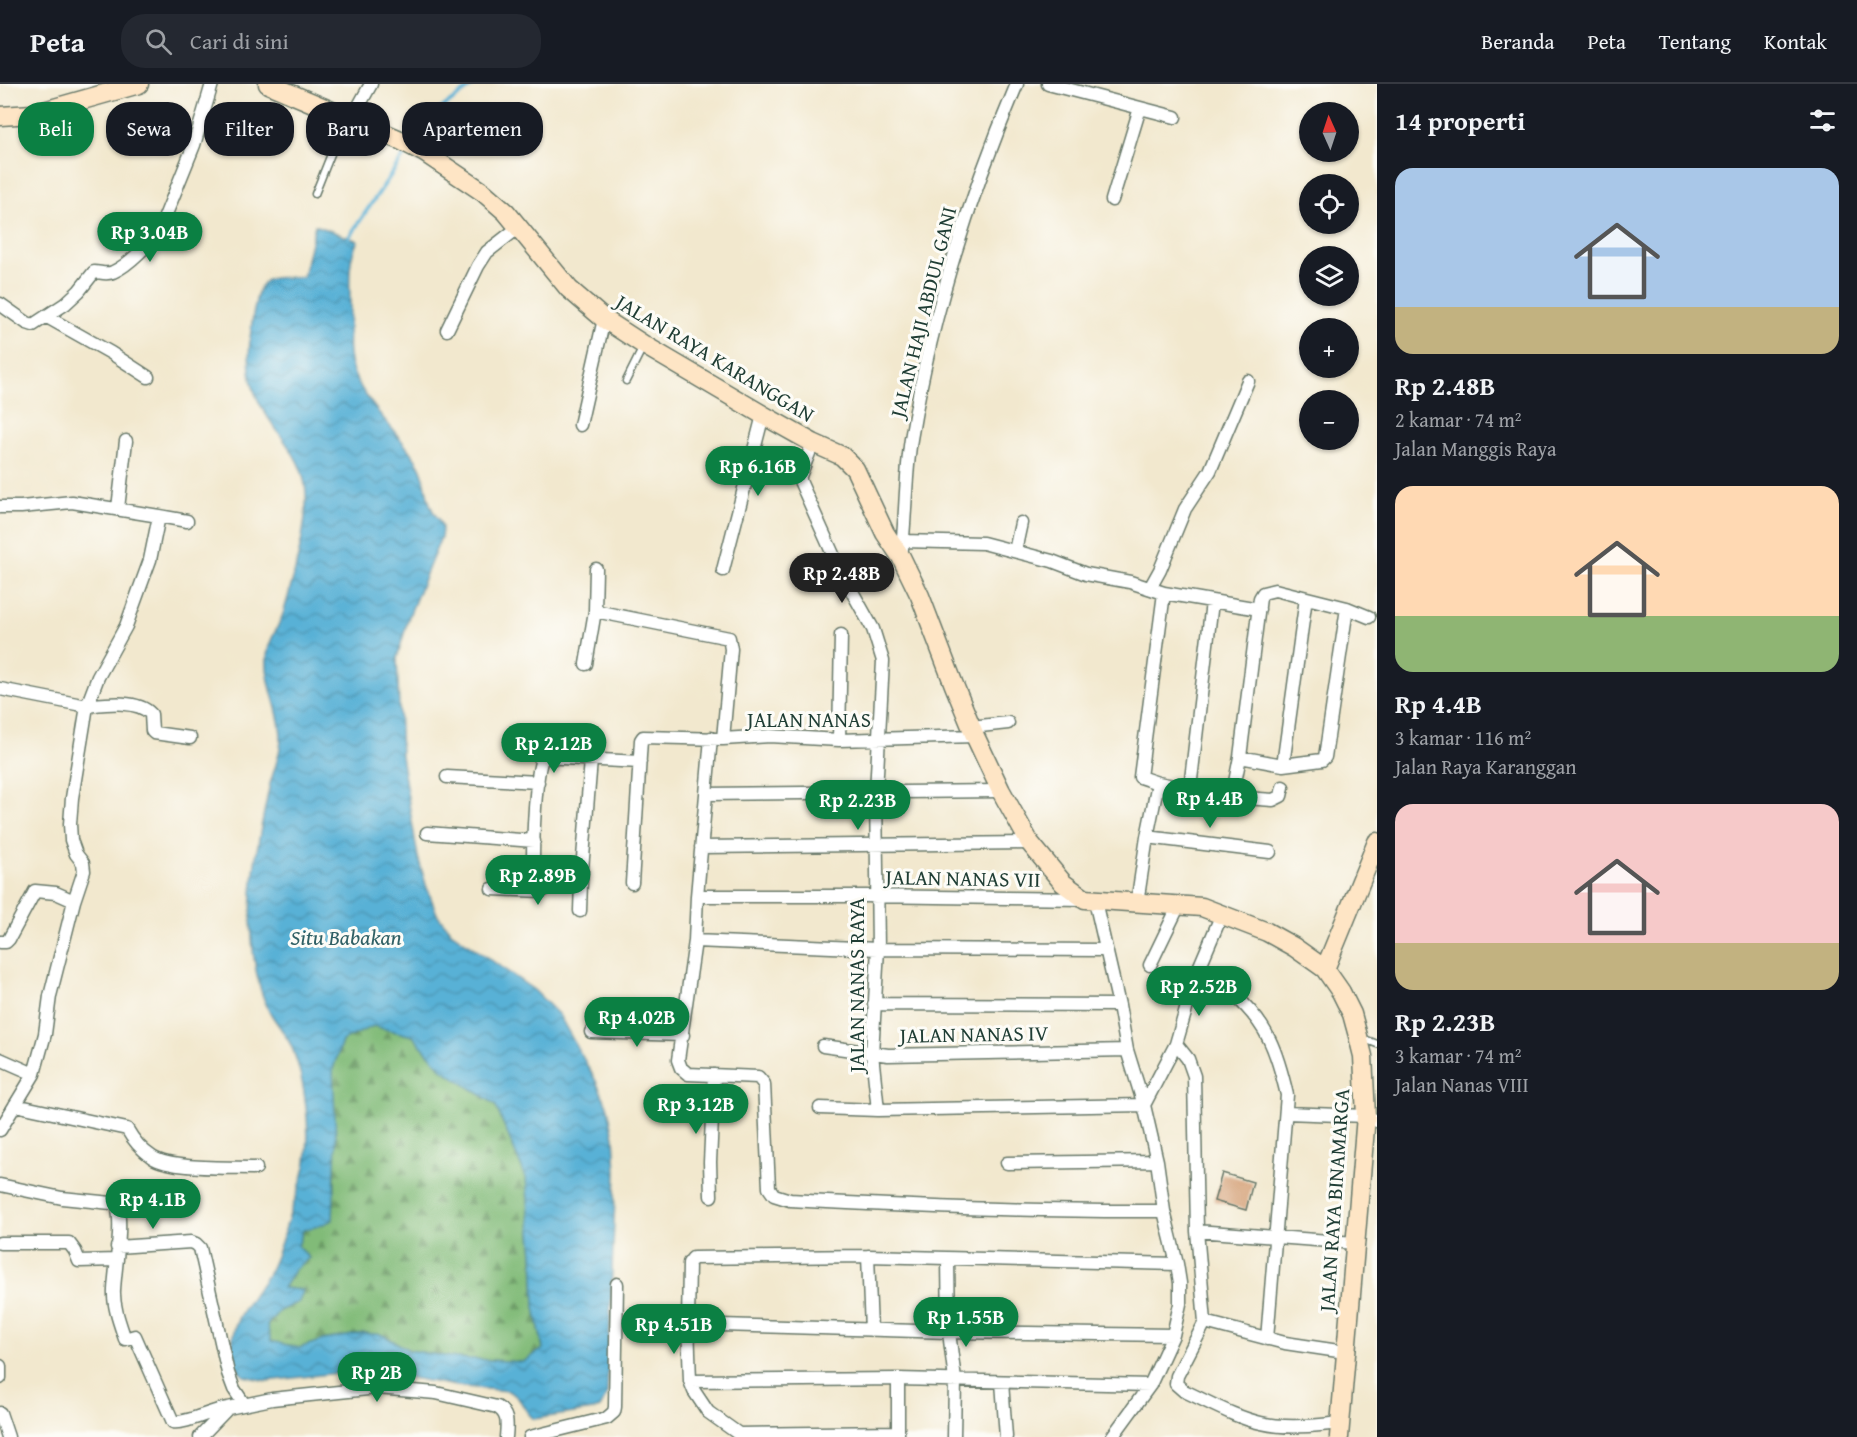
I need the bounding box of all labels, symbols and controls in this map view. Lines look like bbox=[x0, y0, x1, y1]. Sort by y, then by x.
search box bbox=[121, 14, 541, 68]
text: Peta bbox=[30, 21, 85, 62]
icon: search bbox=[142, 25, 175, 58]
text: Cari di sini bbox=[190, 25, 289, 57]
text: Beranda bbox=[1481, 26, 1554, 57]
text: Peta bbox=[1587, 26, 1626, 57]
text: Tentang bbox=[1659, 26, 1731, 57]
text: Kontak bbox=[1764, 26, 1827, 57]
text: 14 properti bbox=[1395, 101, 1525, 140]
chip: Beli bbox=[18, 102, 94, 156]
chip: Sewa bbox=[106, 102, 192, 156]
chip: Filter bbox=[204, 102, 294, 156]
chip: Baru bbox=[306, 102, 390, 156]
chip: Apartemen bbox=[402, 102, 543, 156]
north arrow bbox=[1299, 102, 1359, 162]
map controls bbox=[1299, 102, 1359, 450]
icon: filters bbox=[1806, 104, 1839, 137]
button: locate bbox=[1299, 174, 1359, 234]
street label: JALAN HAJI ABDUL GANI bbox=[881, 203, 964, 424]
icon: home bbox=[1563, 207, 1671, 315]
pin: Rp 3.04B bbox=[88, 212, 212, 263]
text: Rp 3.04B bbox=[111, 217, 189, 246]
button: layers bbox=[1299, 246, 1359, 306]
street label: JALAN RAYA KARANGGAN bbox=[607, 285, 820, 430]
button: + bbox=[1299, 318, 1359, 378]
text: Rp 2.48B bbox=[1395, 366, 1495, 405]
button: − bbox=[1299, 390, 1359, 450]
text: 2 kamar · 74 m² bbox=[1395, 405, 1522, 434]
text: Jalan Manggis Raya bbox=[1395, 434, 1556, 463]
pin: Rp 6.16B bbox=[696, 446, 820, 497]
text: Rp 6.16B bbox=[719, 451, 797, 480]
icon: home bbox=[1563, 525, 1671, 633]
pin: Rp 2.48B bbox=[780, 553, 904, 604]
text: Rp 2.48B bbox=[803, 558, 881, 587]
text: Rp 4.4B bbox=[1395, 684, 1482, 723]
street label: JALAN NANAS bbox=[744, 704, 871, 735]
pin: Rp 2.12B bbox=[492, 723, 616, 774]
text: 3 kamar · 116 m² bbox=[1395, 723, 1531, 752]
text: Rp 2.12B bbox=[515, 728, 593, 757]
text: Jalan Raya Karanggan bbox=[1395, 752, 1577, 781]
pin: Rp 4.4B bbox=[1155, 778, 1265, 829]
pin: Rp 2.23B bbox=[796, 780, 920, 831]
text: Rp 4.4B bbox=[1177, 783, 1243, 812]
text: Rp 2.23B bbox=[819, 785, 897, 814]
icon: home bbox=[1563, 843, 1671, 951]
pin: Rp 2.89B bbox=[476, 855, 600, 906]
text: Rp 2.89B bbox=[499, 860, 577, 889]
street label: JALAN NANAS VII bbox=[882, 861, 1041, 895]
street label: JALAN NANAS RAYA bbox=[841, 897, 872, 1076]
water label: Situ Babakan bbox=[290, 921, 402, 953]
pin: Rp 2.52B bbox=[1137, 966, 1261, 1017]
text: Rp 2.52B bbox=[1160, 971, 1238, 1000]
pin: Rp 4.02B bbox=[575, 997, 699, 1048]
text: Rp 4.02B bbox=[598, 1002, 676, 1031]
text: Rp 2.23B bbox=[1395, 1002, 1495, 1041]
street label: JALAN NANAS IV bbox=[896, 1017, 1049, 1051]
text: 3 kamar · 74 m² bbox=[1395, 1041, 1522, 1070]
text: Jalan Nanas VIII bbox=[1395, 1070, 1529, 1099]
pin: Rp 3.12B bbox=[634, 1084, 758, 1135]
street label: JALAN RAYA BINAMARGA bbox=[1311, 1087, 1357, 1316]
text: Rp 3.12B bbox=[657, 1089, 735, 1118]
pin: Rp 4.1B bbox=[98, 1179, 208, 1230]
text: Rp 4.1B bbox=[120, 1184, 186, 1213]
pin: Rp 1.55B bbox=[904, 1297, 1028, 1348]
text: Rp 1.55B bbox=[927, 1302, 1005, 1331]
pin: Rp 4.51B bbox=[612, 1304, 736, 1355]
text: Rp 4.51B bbox=[635, 1309, 713, 1338]
pin: Rp 2B bbox=[335, 1352, 419, 1403]
text: Rp 2B bbox=[352, 1357, 402, 1386]

